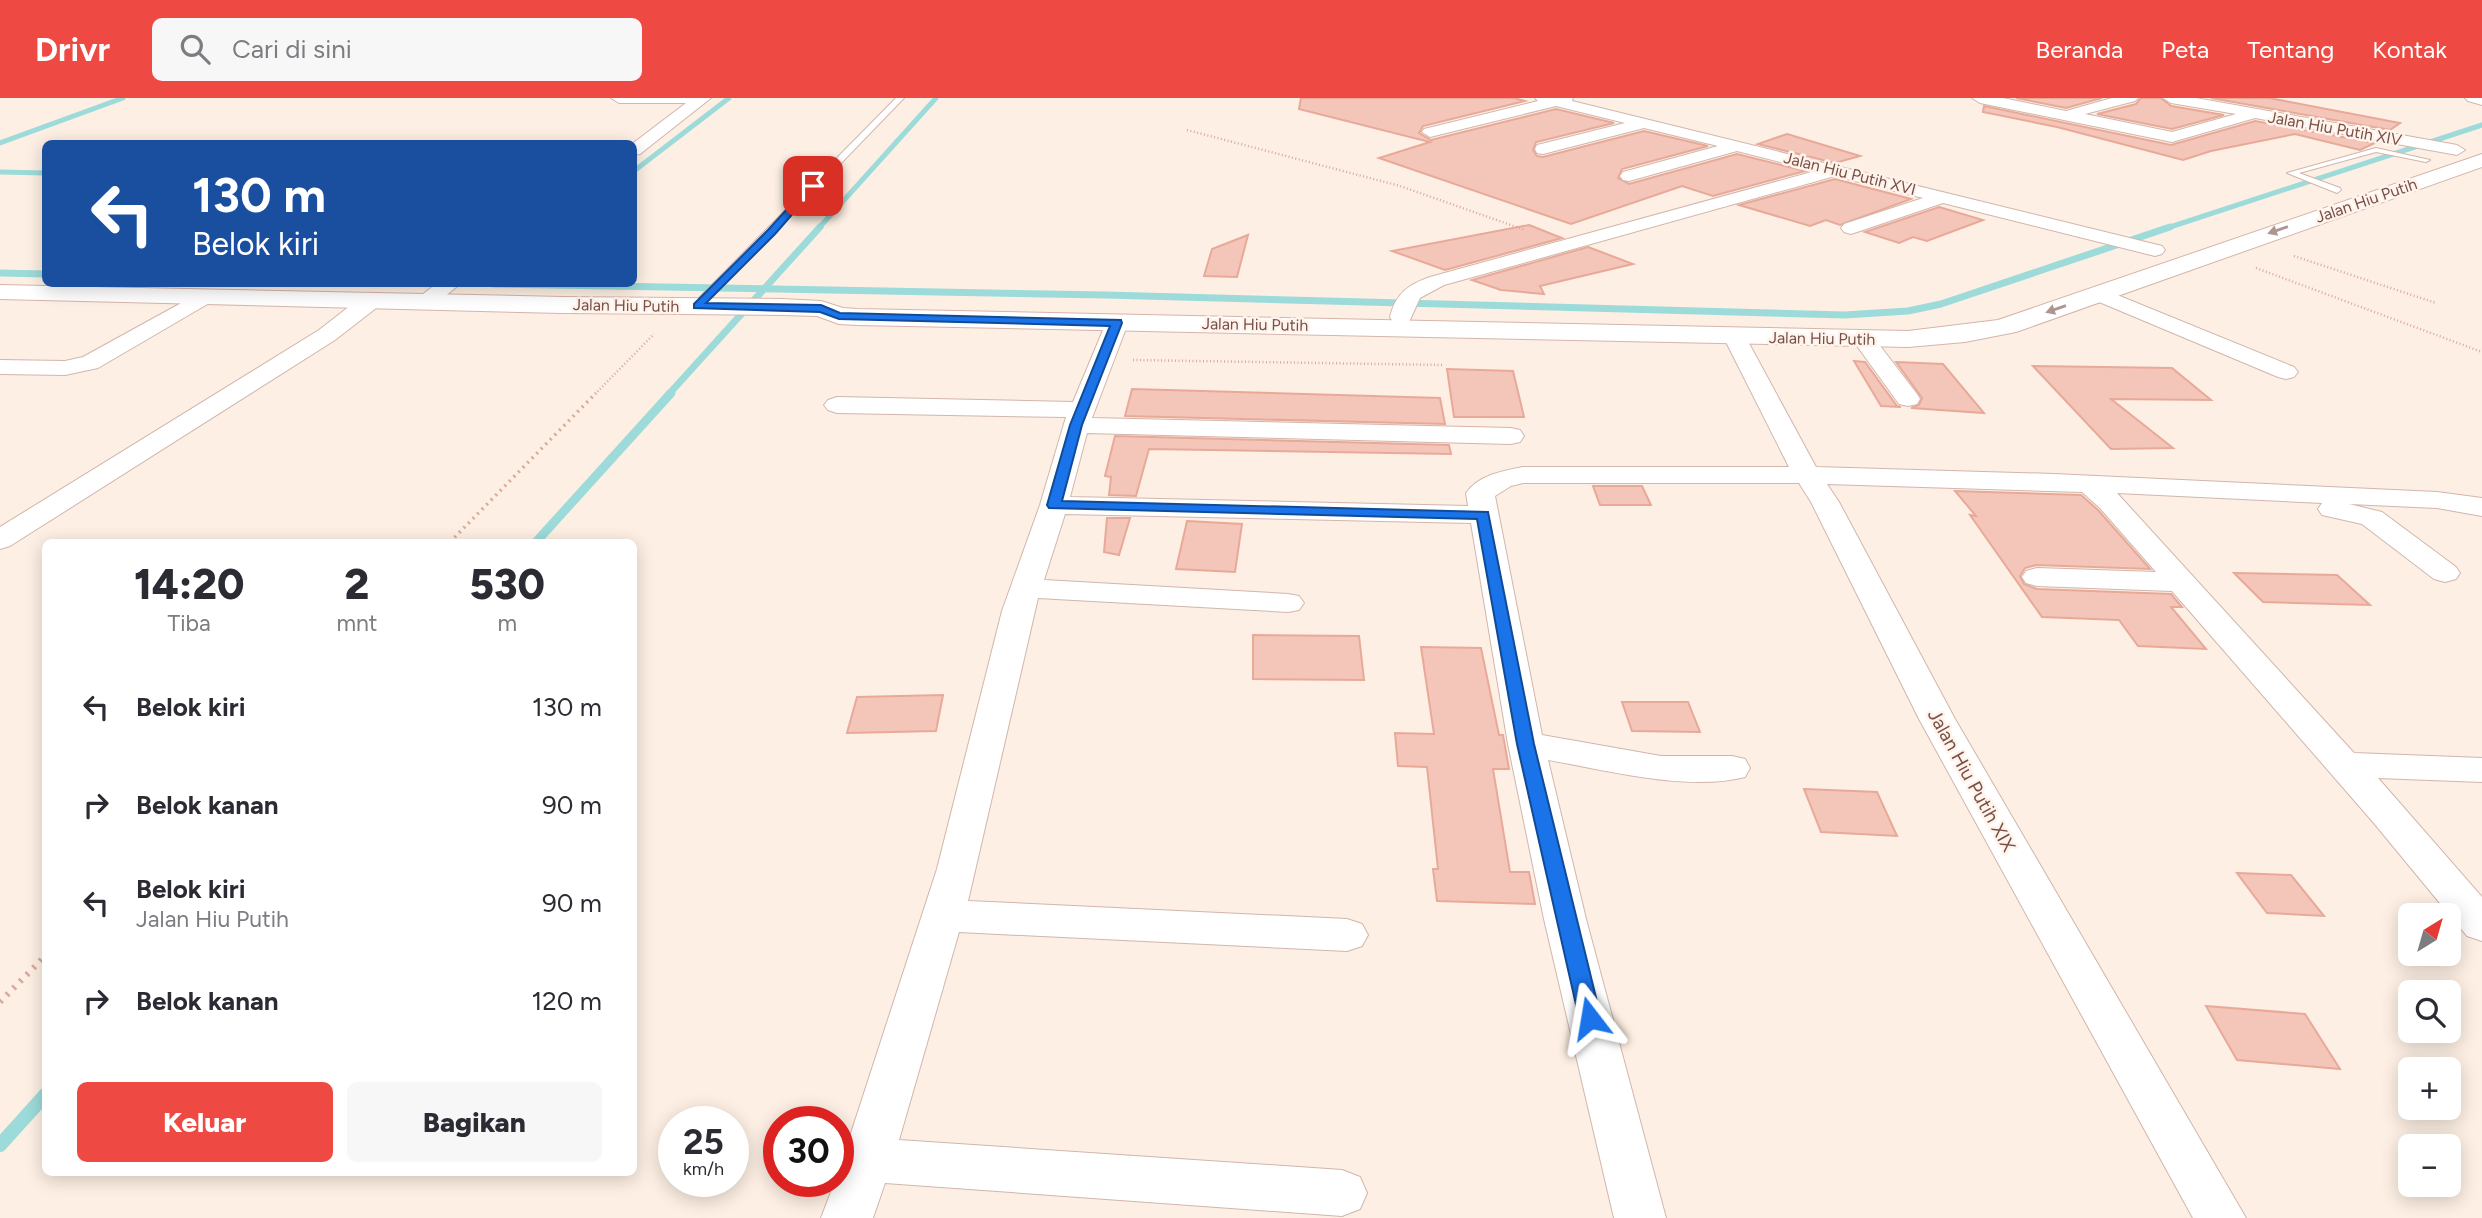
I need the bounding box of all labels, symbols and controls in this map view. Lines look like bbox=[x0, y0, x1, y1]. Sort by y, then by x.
search box bbox=[152, 18, 642, 81]
text: Drivr bbox=[35, 30, 110, 69]
icon: search bbox=[176, 30, 214, 68]
text: Cari di sini bbox=[232, 33, 352, 65]
text: Beranda bbox=[2036, 35, 2123, 64]
text: Peta bbox=[2161, 35, 2209, 64]
text: Tentang bbox=[2247, 35, 2334, 64]
text: Kontak bbox=[2372, 35, 2447, 64]
street label: Jalan Hiu Putih XIV bbox=[2266, 107, 2403, 150]
street label: Jalan Hiu Putih XVI bbox=[1782, 148, 1918, 199]
pin bbox=[783, 156, 843, 216]
text: 130 m bbox=[192, 165, 326, 224]
icon: arrive bbox=[794, 167, 832, 205]
icon: left bbox=[77, 168, 168, 259]
street label: Jalan Hiu Putih bbox=[2313, 174, 2420, 227]
text: Belok kiri bbox=[192, 225, 319, 263]
one-way arrow bbox=[2268, 225, 2289, 236]
street label: Jalan Hiu Putih bbox=[573, 295, 679, 316]
one-way arrow bbox=[2045, 304, 2066, 315]
street label: Jalan Hiu Putih bbox=[1202, 314, 1308, 335]
street label: Jalan Hiu Putih bbox=[1769, 328, 1875, 349]
text: 14:20 bbox=[134, 559, 244, 610]
text: 2 bbox=[345, 559, 369, 610]
text: 530 bbox=[469, 559, 545, 610]
text: Tiba bbox=[168, 609, 211, 637]
text: mnt bbox=[336, 609, 378, 637]
text: m bbox=[497, 609, 517, 637]
icon: left bbox=[77, 688, 115, 726]
text: Belok kiri bbox=[136, 691, 245, 723]
text: 130 m bbox=[532, 691, 602, 723]
street label: Jalan Hiu Putih XIX bbox=[1923, 705, 2020, 856]
icon: right bbox=[77, 786, 115, 824]
text: Belok kanan bbox=[136, 789, 279, 821]
text: 90 m bbox=[542, 789, 602, 821]
text: Belok kiri bbox=[136, 873, 245, 905]
icon: left bbox=[77, 884, 115, 922]
text: 90 m bbox=[542, 887, 602, 919]
north arrow bbox=[2398, 903, 2460, 966]
map controls bbox=[2398, 903, 2461, 1197]
text: Jalan Hiu Putih bbox=[136, 905, 289, 933]
button: search bbox=[2398, 980, 2461, 1043]
position arrow bbox=[1553, 981, 1627, 1055]
icon: right bbox=[77, 982, 115, 1020]
text: Belok kanan bbox=[136, 985, 279, 1017]
text: 120 m bbox=[532, 985, 602, 1017]
button: + bbox=[2398, 1057, 2461, 1120]
button: Keluar bbox=[77, 1082, 333, 1162]
button: Bagikan bbox=[347, 1082, 602, 1162]
speed limit sign: 30 bbox=[763, 1106, 854, 1197]
text: 25 bbox=[683, 1121, 724, 1163]
button: − bbox=[2398, 1134, 2461, 1197]
text: km/h bbox=[683, 1158, 724, 1180]

